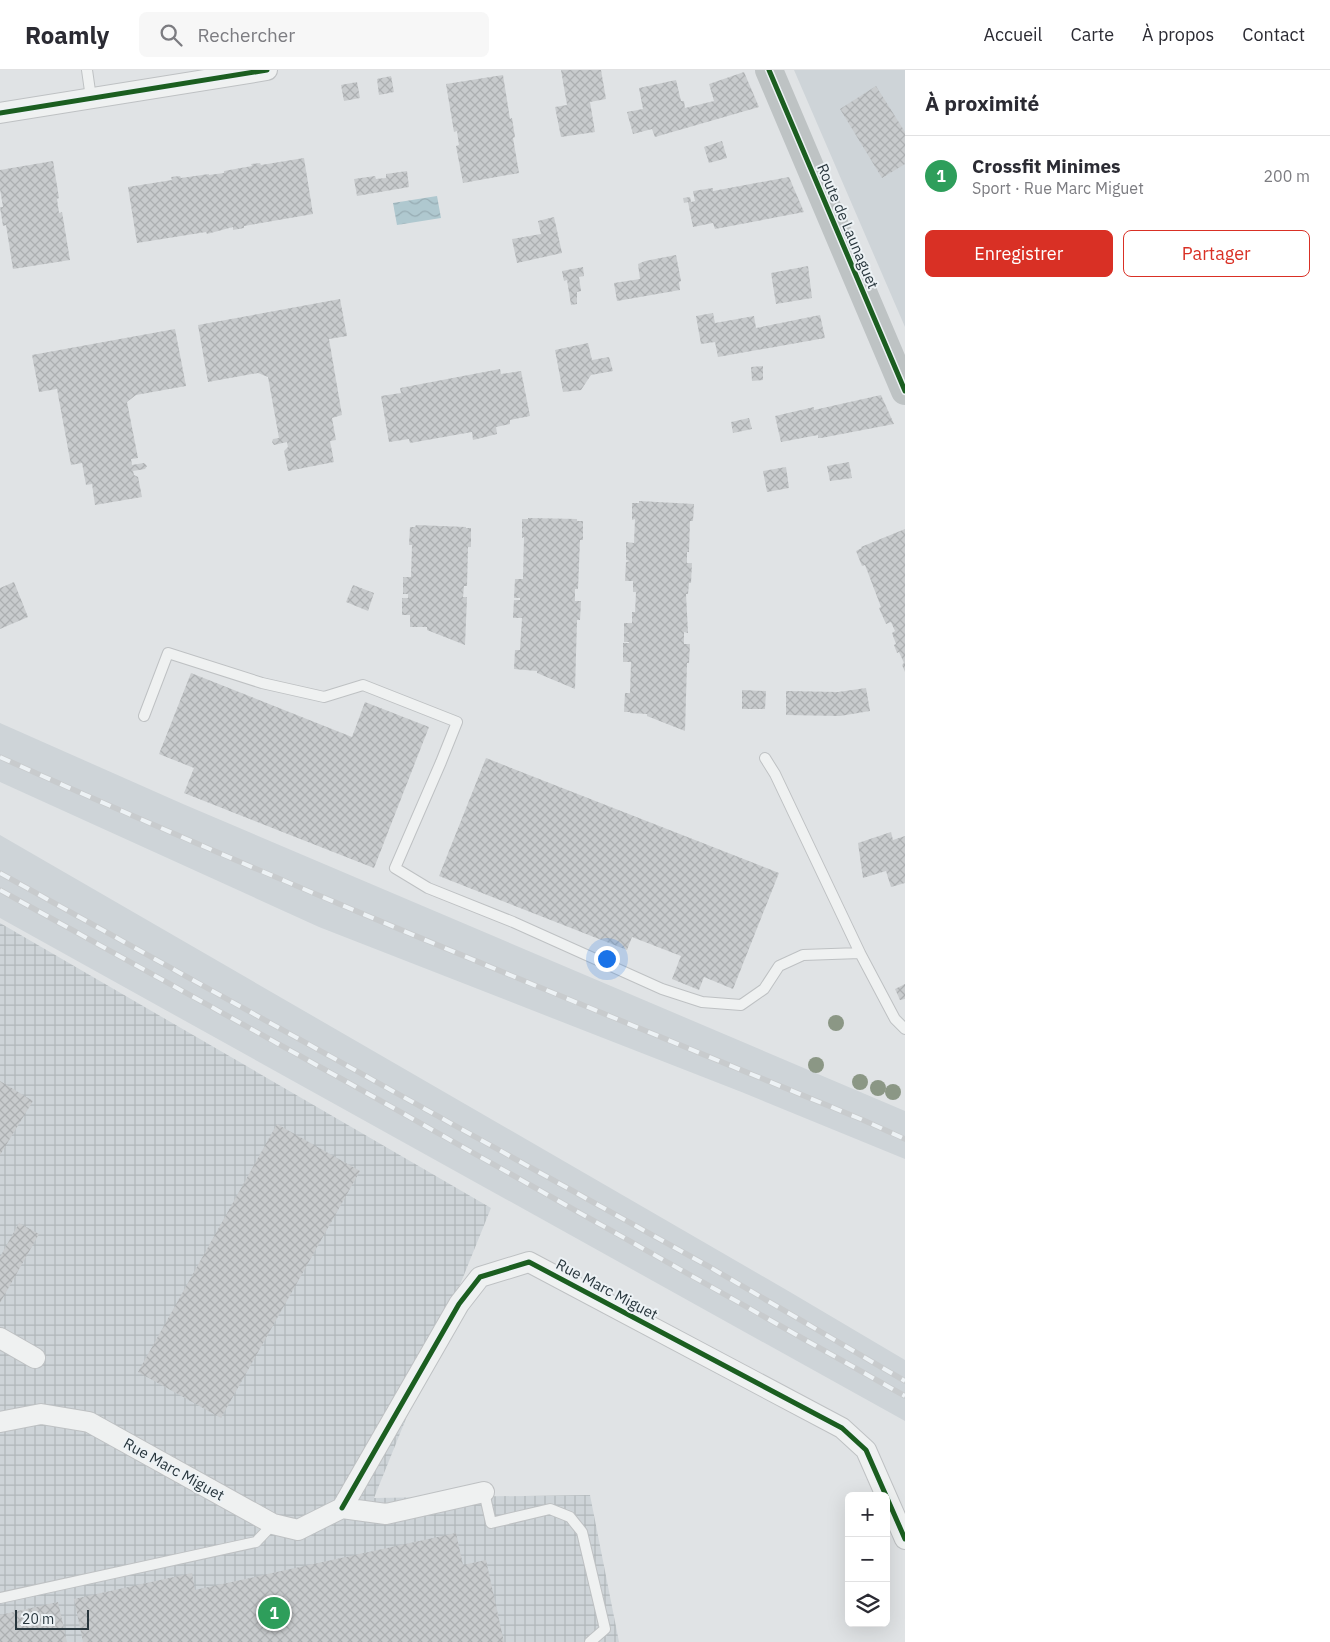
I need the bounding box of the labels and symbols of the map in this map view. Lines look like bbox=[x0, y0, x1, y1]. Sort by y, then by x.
street label: Route de Launaguet bbox=[813, 161, 883, 291]
your location bbox=[594, 946, 620, 972]
street label: Rue Marc Miguet bbox=[553, 1254, 661, 1324]
street label: Rue Marc Miguet bbox=[120, 1433, 228, 1505]
pin: 1 bbox=[258, 1594, 290, 1632]
scale bar bbox=[15, 1607, 89, 1630]

